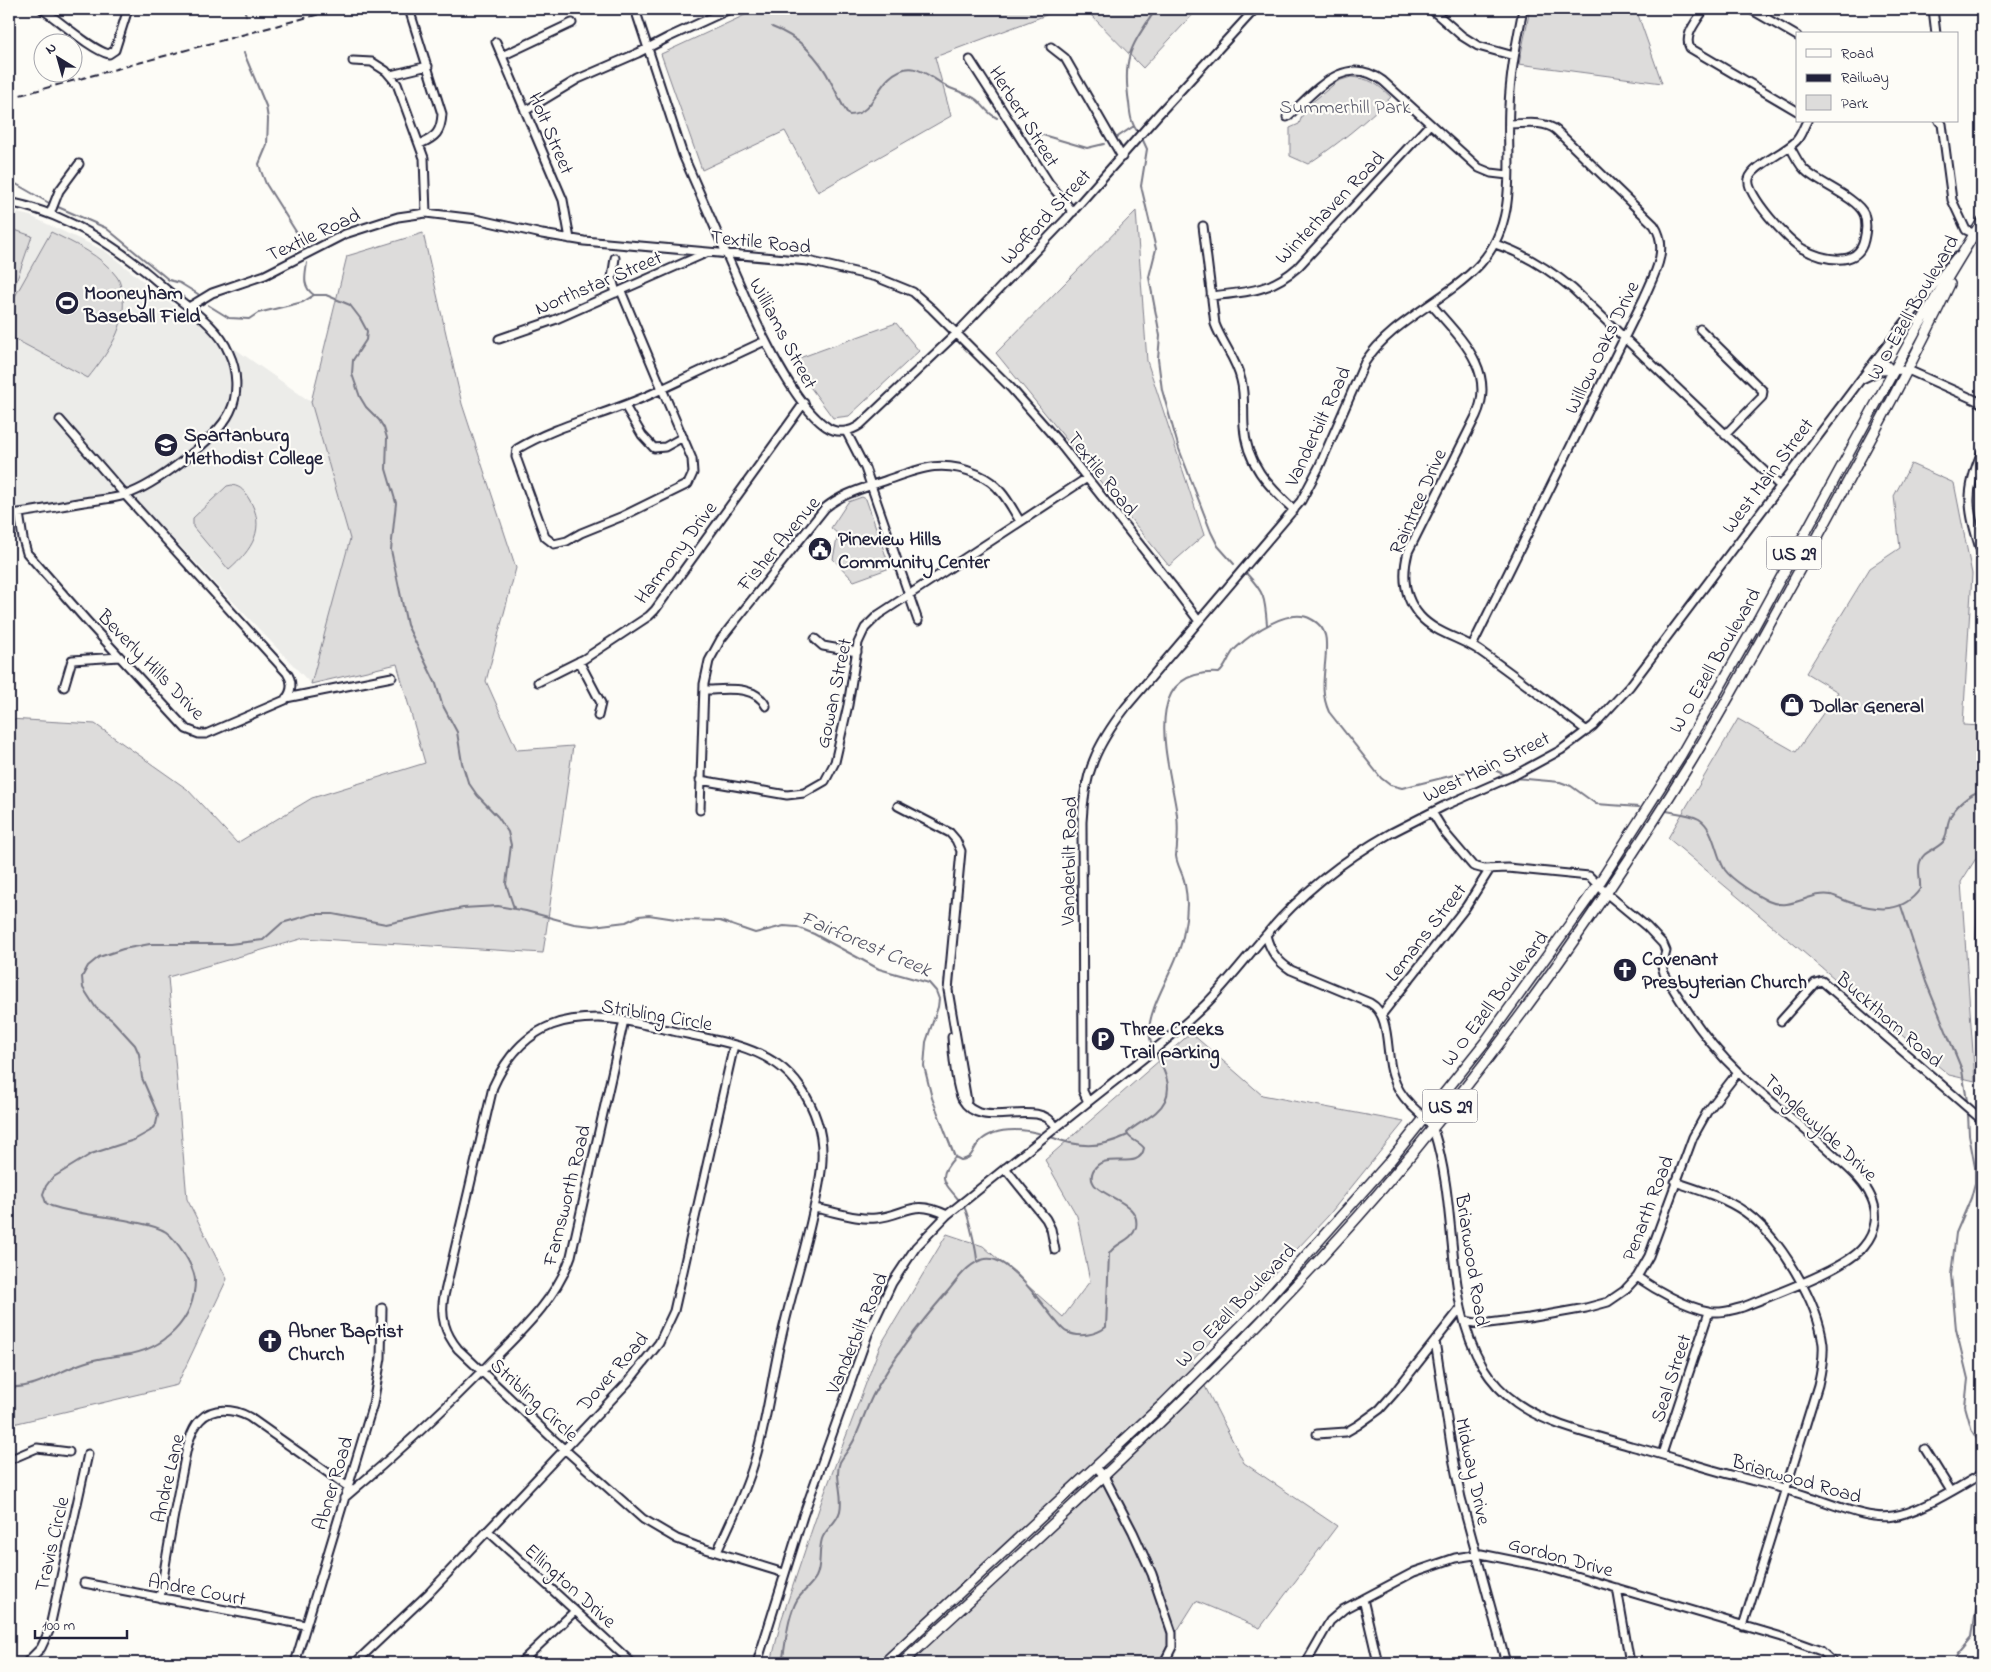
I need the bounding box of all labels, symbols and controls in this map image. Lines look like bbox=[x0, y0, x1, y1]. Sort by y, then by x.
north arrow bbox=[32, 32, 82, 82]
legend bbox=[1796, 32, 1958, 122]
text: N bbox=[41, 38, 61, 60]
text: Road bbox=[1841, 43, 1874, 65]
street label: Herbert Street bbox=[980, 61, 1066, 174]
text: Railway bbox=[1841, 67, 1889, 90]
street label: Holt Street bbox=[519, 88, 580, 180]
text: Park bbox=[1841, 93, 1869, 115]
park label: Summerhill Park bbox=[1279, 94, 1411, 123]
street label: Winterhaven Road bbox=[1269, 146, 1393, 272]
street label: Wofford Street bbox=[995, 163, 1099, 272]
street label: Textile Road bbox=[262, 202, 366, 271]
street label: Textile Road bbox=[709, 224, 812, 263]
street label: W O Ezell Boulevard bbox=[1861, 230, 1968, 386]
street label: Northstar Street bbox=[531, 244, 667, 324]
street label: Williams Street bbox=[740, 273, 823, 395]
street label: Willow Oaks Drive bbox=[1558, 277, 1648, 420]
place label: Mooneyham Baseball Field bbox=[83, 280, 201, 332]
sports icon: Mooneyham Baseball Field bbox=[54, 290, 80, 316]
street label: Vanderbilt Road bbox=[1278, 362, 1360, 493]
street label: West Main Street bbox=[1716, 412, 1822, 540]
place label: Spartanburg Methodist College bbox=[184, 422, 324, 475]
street label: Textile Road bbox=[1059, 426, 1143, 523]
school or university icon: Spartanburg Methodist College bbox=[153, 432, 179, 458]
street label: Raintree Drive bbox=[1383, 445, 1456, 559]
street label: Fisher Avenue bbox=[731, 491, 828, 599]
street label: Harmony Drive bbox=[629, 496, 725, 611]
place label: Pineview Hills Community Center bbox=[838, 526, 991, 579]
public building icon: Pineview Hills Community Center bbox=[807, 536, 833, 562]
road number: US 29 bbox=[1766, 536, 1822, 570]
street label: W O Ezell Boulevard bbox=[1663, 583, 1770, 739]
street label: Beverly Hills Drive bbox=[89, 603, 211, 728]
street label: Gowan Street bbox=[810, 635, 861, 751]
shop icon: Dollar General bbox=[1779, 692, 1805, 718]
place label: Dollar General bbox=[1809, 693, 1924, 722]
street label: West Main Street bbox=[1419, 725, 1556, 812]
street label: Vanderbilt Road bbox=[1055, 796, 1086, 927]
street label: Lemans Street bbox=[1379, 878, 1475, 989]
water label: Fairforest Creek bbox=[795, 904, 936, 986]
street label: W O Ezell Boulevard bbox=[1435, 926, 1557, 1073]
place label: Covenant Presbyterian Church bbox=[1642, 946, 1807, 999]
church icon: Covenant Presbyterian Church bbox=[1612, 957, 1638, 983]
street label: Buckthorn Road bbox=[1828, 965, 1948, 1076]
street label: Stribling Circle bbox=[599, 992, 714, 1041]
place label: Three Creeks Trail parking bbox=[1120, 1016, 1224, 1069]
parking icon: Three Creeks Trail parking bbox=[1090, 1026, 1116, 1052]
street label: Tanglewylde Drive bbox=[1755, 1068, 1883, 1190]
road number: US 29 bbox=[1422, 1090, 1478, 1122]
street label: Farnsworth Road bbox=[537, 1122, 600, 1270]
street label: Penarth Road bbox=[1616, 1152, 1683, 1266]
street label: Briarwood Road bbox=[1446, 1191, 1495, 1329]
street label: W O Ezell Boulevard bbox=[1170, 1238, 1304, 1376]
street label: Vanderbilt Road bbox=[819, 1269, 897, 1400]
place label: Abner Baptist Church bbox=[288, 1318, 404, 1370]
street label: Dover Road bbox=[570, 1327, 657, 1420]
church icon: Abner Baptist Church bbox=[257, 1328, 283, 1354]
street label: Seal Street bbox=[1644, 1331, 1700, 1427]
street label: Stribling Circle bbox=[482, 1352, 584, 1450]
street label: Midway Drive bbox=[1446, 1415, 1497, 1528]
street label: Andre Lane bbox=[145, 1431, 194, 1526]
street label: Abner Road bbox=[306, 1433, 362, 1534]
street label: Briarwood Road bbox=[1727, 1448, 1865, 1513]
street label: Travis Circle bbox=[28, 1494, 78, 1595]
street label: Gordon Drive bbox=[1505, 1531, 1616, 1586]
street label: Ellington Drive bbox=[516, 1538, 622, 1637]
street label: Andre Court bbox=[145, 1568, 248, 1615]
scale bar bbox=[35, 1607, 128, 1639]
text: 100 m bbox=[42, 1615, 75, 1637]

